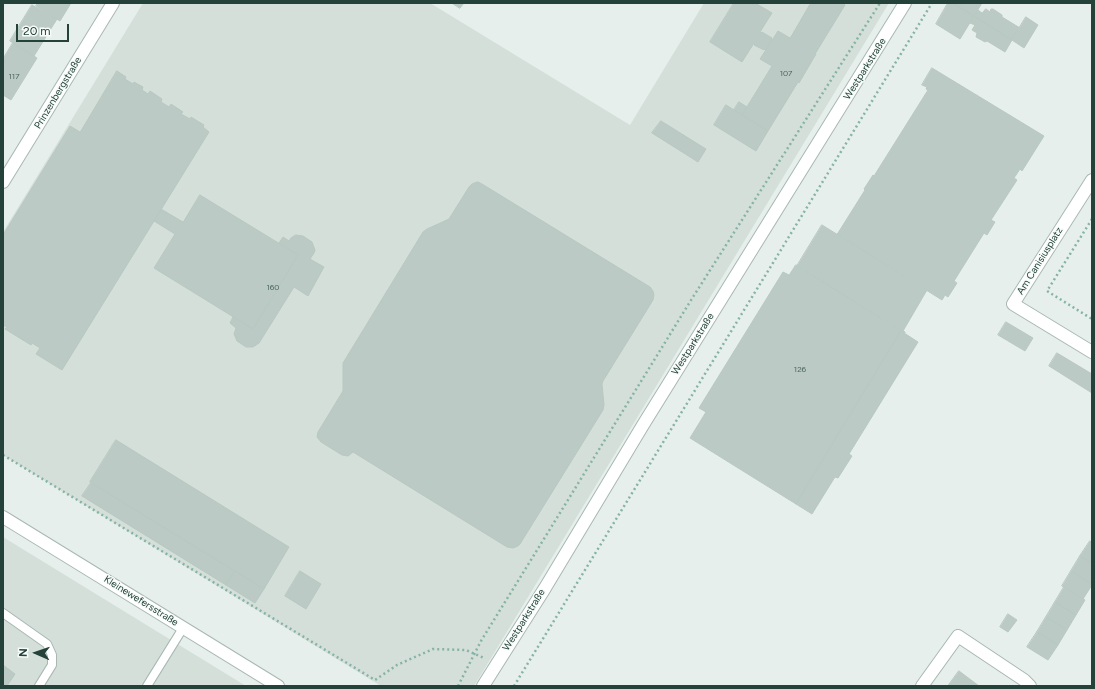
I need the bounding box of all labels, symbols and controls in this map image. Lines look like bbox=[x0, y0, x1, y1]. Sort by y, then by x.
scale bar bbox=[18, 16, 71, 42]
text: 20 m bbox=[23, 24, 51, 38]
street label: Westparkstraße bbox=[841, 36, 889, 102]
street label: Prinzenbergstraße bbox=[32, 55, 84, 131]
house number: 107 bbox=[780, 69, 792, 79]
house number: 117 bbox=[9, 72, 19, 82]
street label: Am Canisiusplatz bbox=[1014, 225, 1066, 297]
house number: 160 bbox=[267, 283, 279, 293]
street label: Westparkstraße bbox=[669, 311, 717, 377]
house number: 126 bbox=[794, 365, 806, 375]
street label: Kleinewefersstraße bbox=[102, 573, 180, 629]
street label: Westparkstraße bbox=[500, 587, 548, 653]
north arrow bbox=[16, 633, 56, 673]
text: N bbox=[17, 648, 30, 657]

